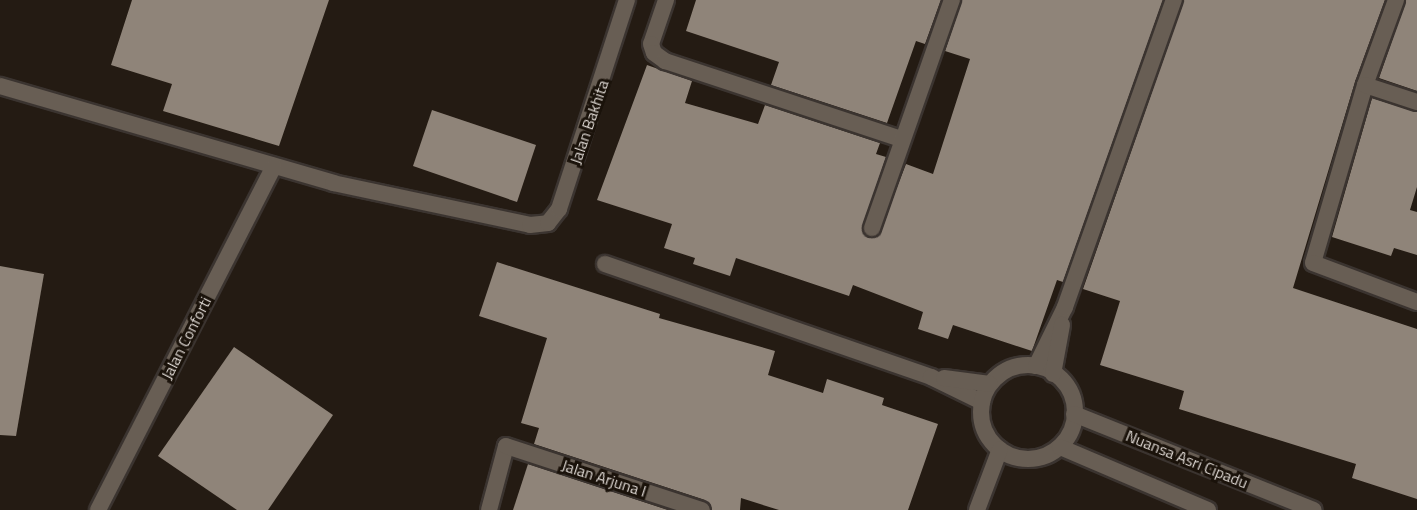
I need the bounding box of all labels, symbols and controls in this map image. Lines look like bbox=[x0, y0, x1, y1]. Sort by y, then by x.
street label: Jalan Bakhita bbox=[566, 77, 612, 167]
street label: Jalan Conforti bbox=[157, 293, 215, 383]
street label: Nuansa Asri Cipadu bbox=[1123, 426, 1251, 492]
street label: Jalan Arjuna I bbox=[559, 455, 649, 501]

